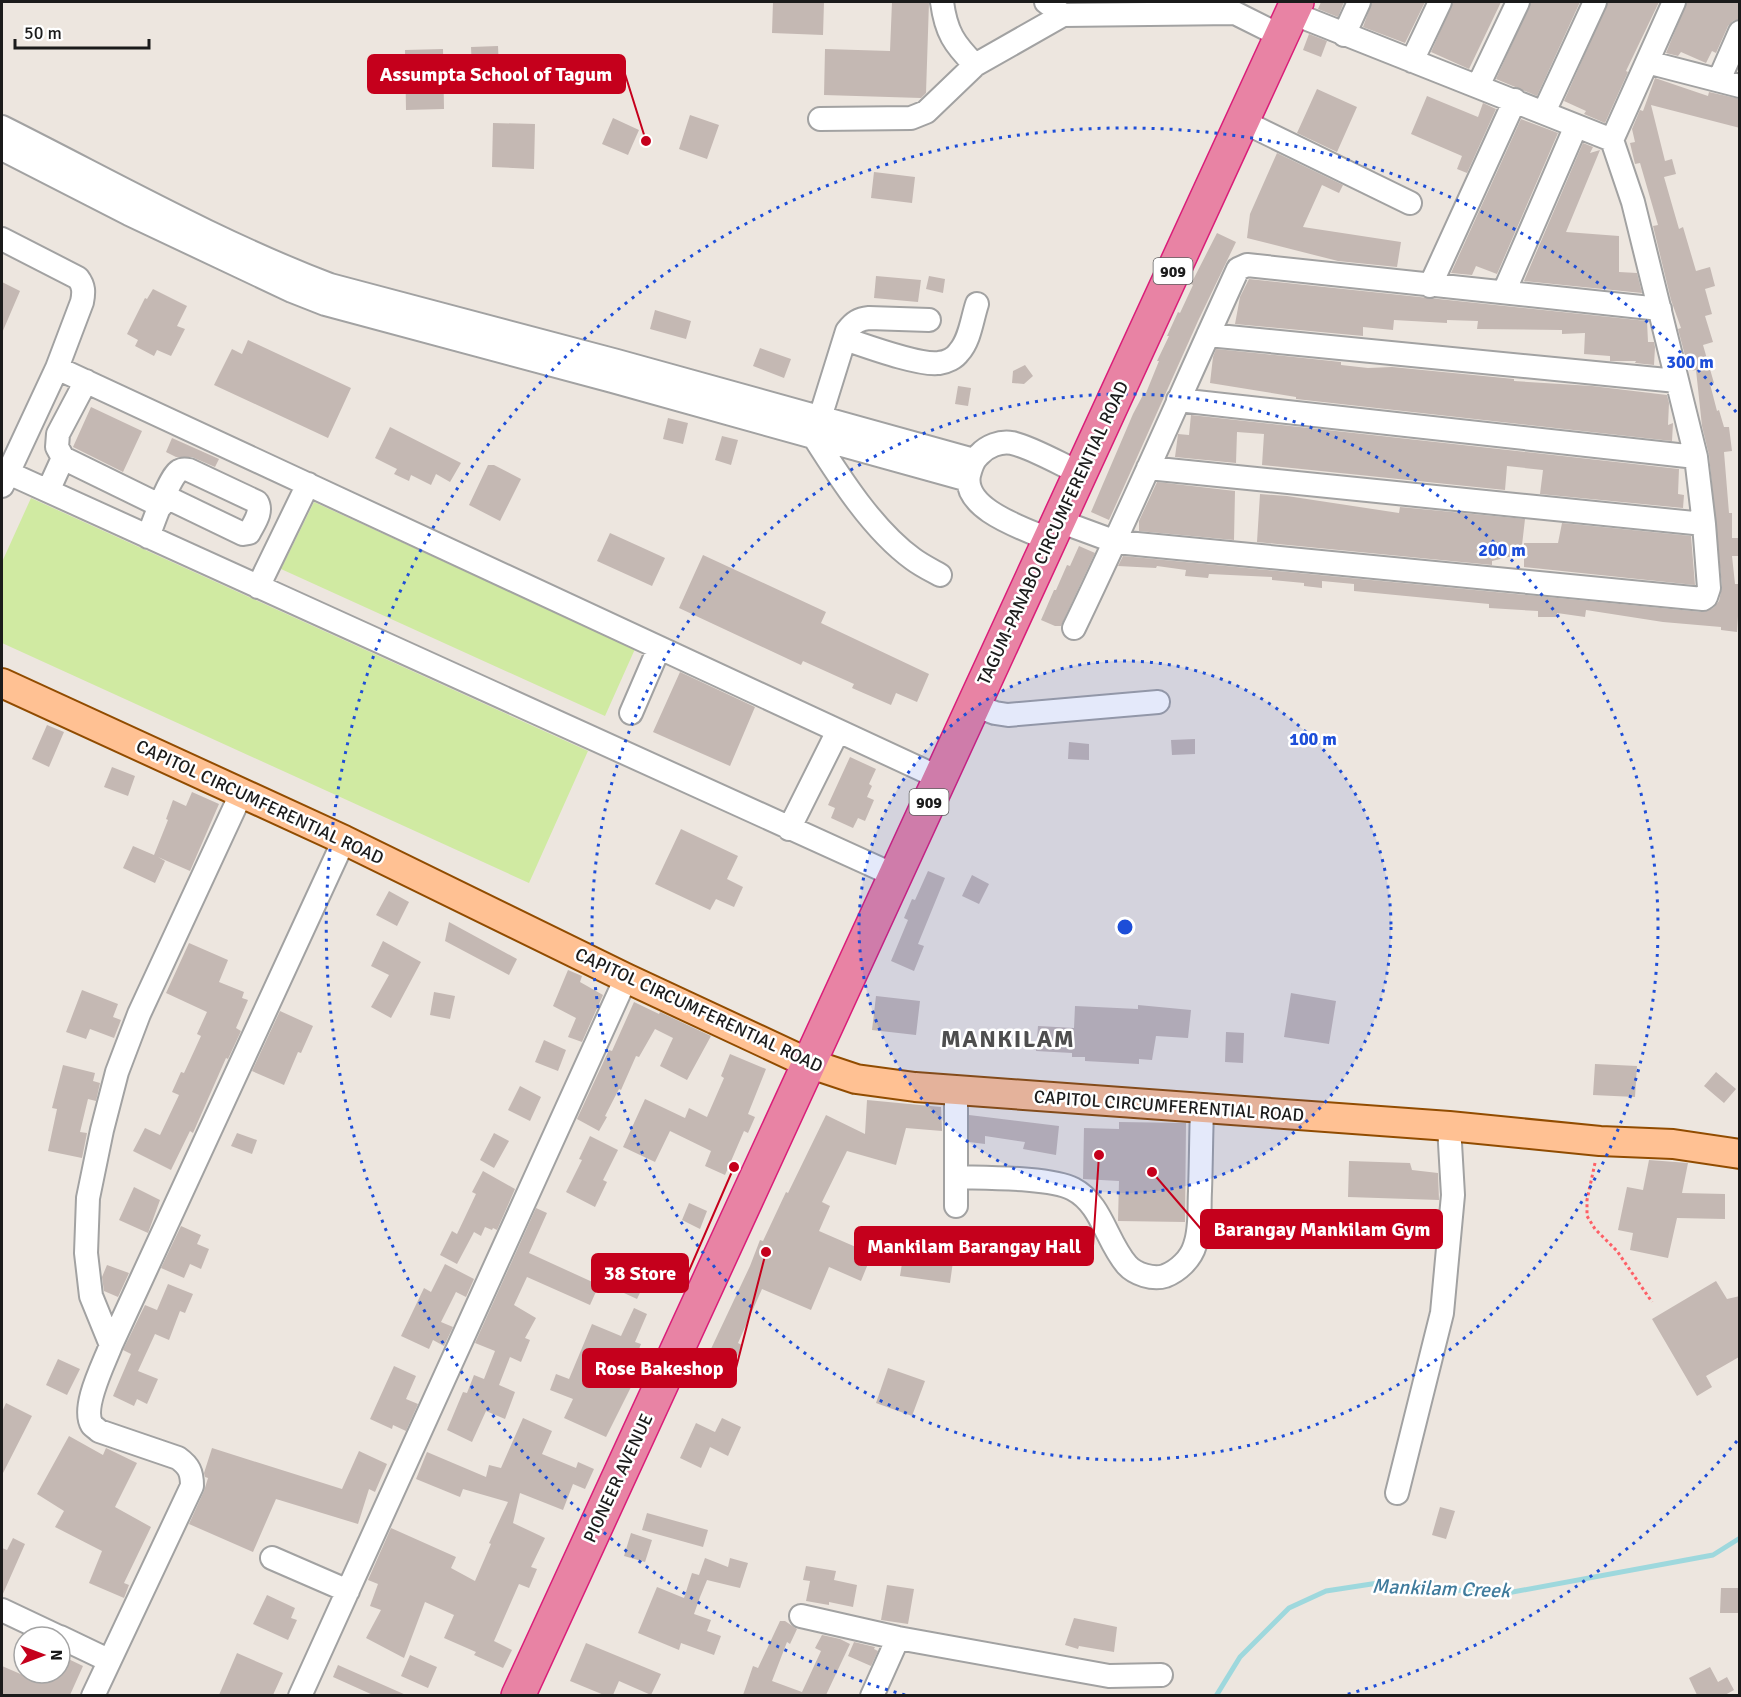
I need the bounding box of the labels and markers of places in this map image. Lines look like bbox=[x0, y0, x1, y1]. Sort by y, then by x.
callout: Assumpta School of Tagum bbox=[368, 55, 625, 93]
centre of rings bbox=[1115, 917, 1135, 937]
callout: Barangay Mankilam Gym bbox=[1201, 1210, 1442, 1248]
callout: Mankilam Barangay Hall bbox=[855, 1227, 1093, 1265]
callout: 38 Store bbox=[592, 1254, 688, 1292]
callout: Rose Bakeshop bbox=[583, 1349, 736, 1387]

